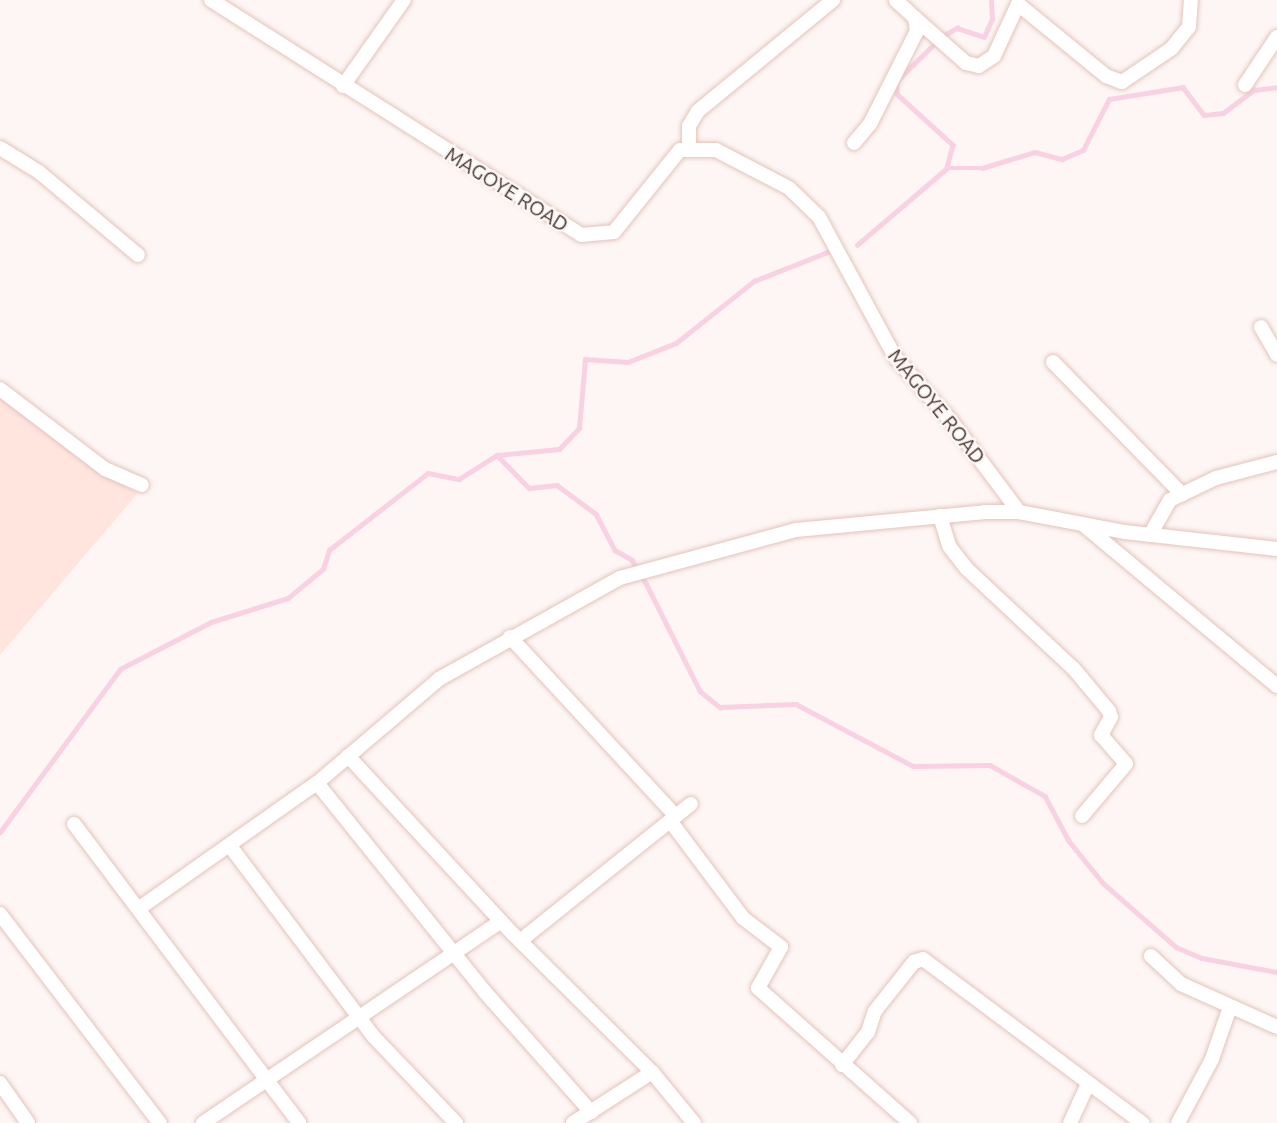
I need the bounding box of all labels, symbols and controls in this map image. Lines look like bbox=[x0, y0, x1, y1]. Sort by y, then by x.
street label: MAGOYE ROAD bbox=[441, 142, 573, 236]
street label: MAGOYE ROAD bbox=[883, 344, 991, 468]

